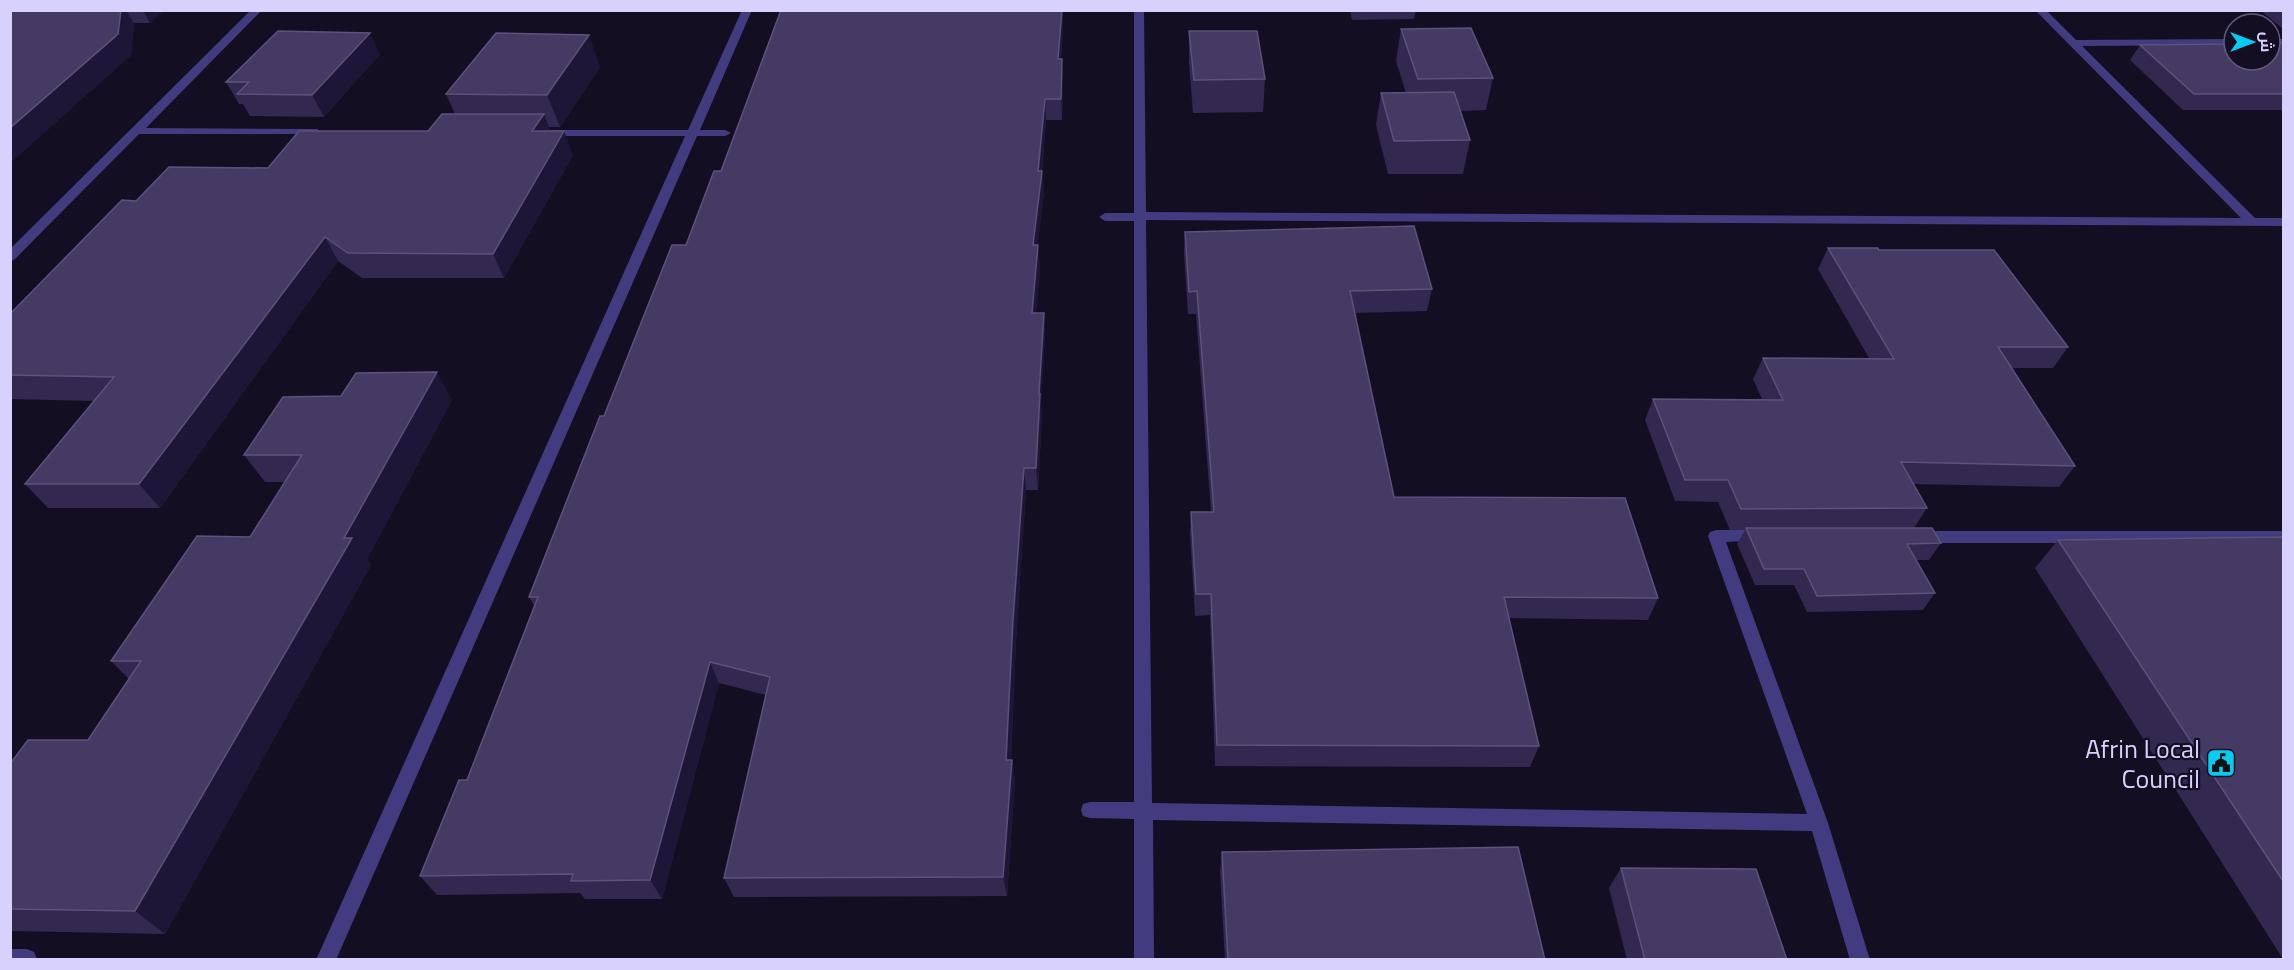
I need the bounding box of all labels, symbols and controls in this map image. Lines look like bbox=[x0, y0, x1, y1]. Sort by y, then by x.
north arrow bbox=[2222, 12, 2282, 72]
text: ش bbox=[2255, 32, 2279, 52]
place label: Afrin Local Council bbox=[2085, 729, 2200, 798]
public building icon: Afrin Local Council bbox=[2205, 747, 2237, 779]

